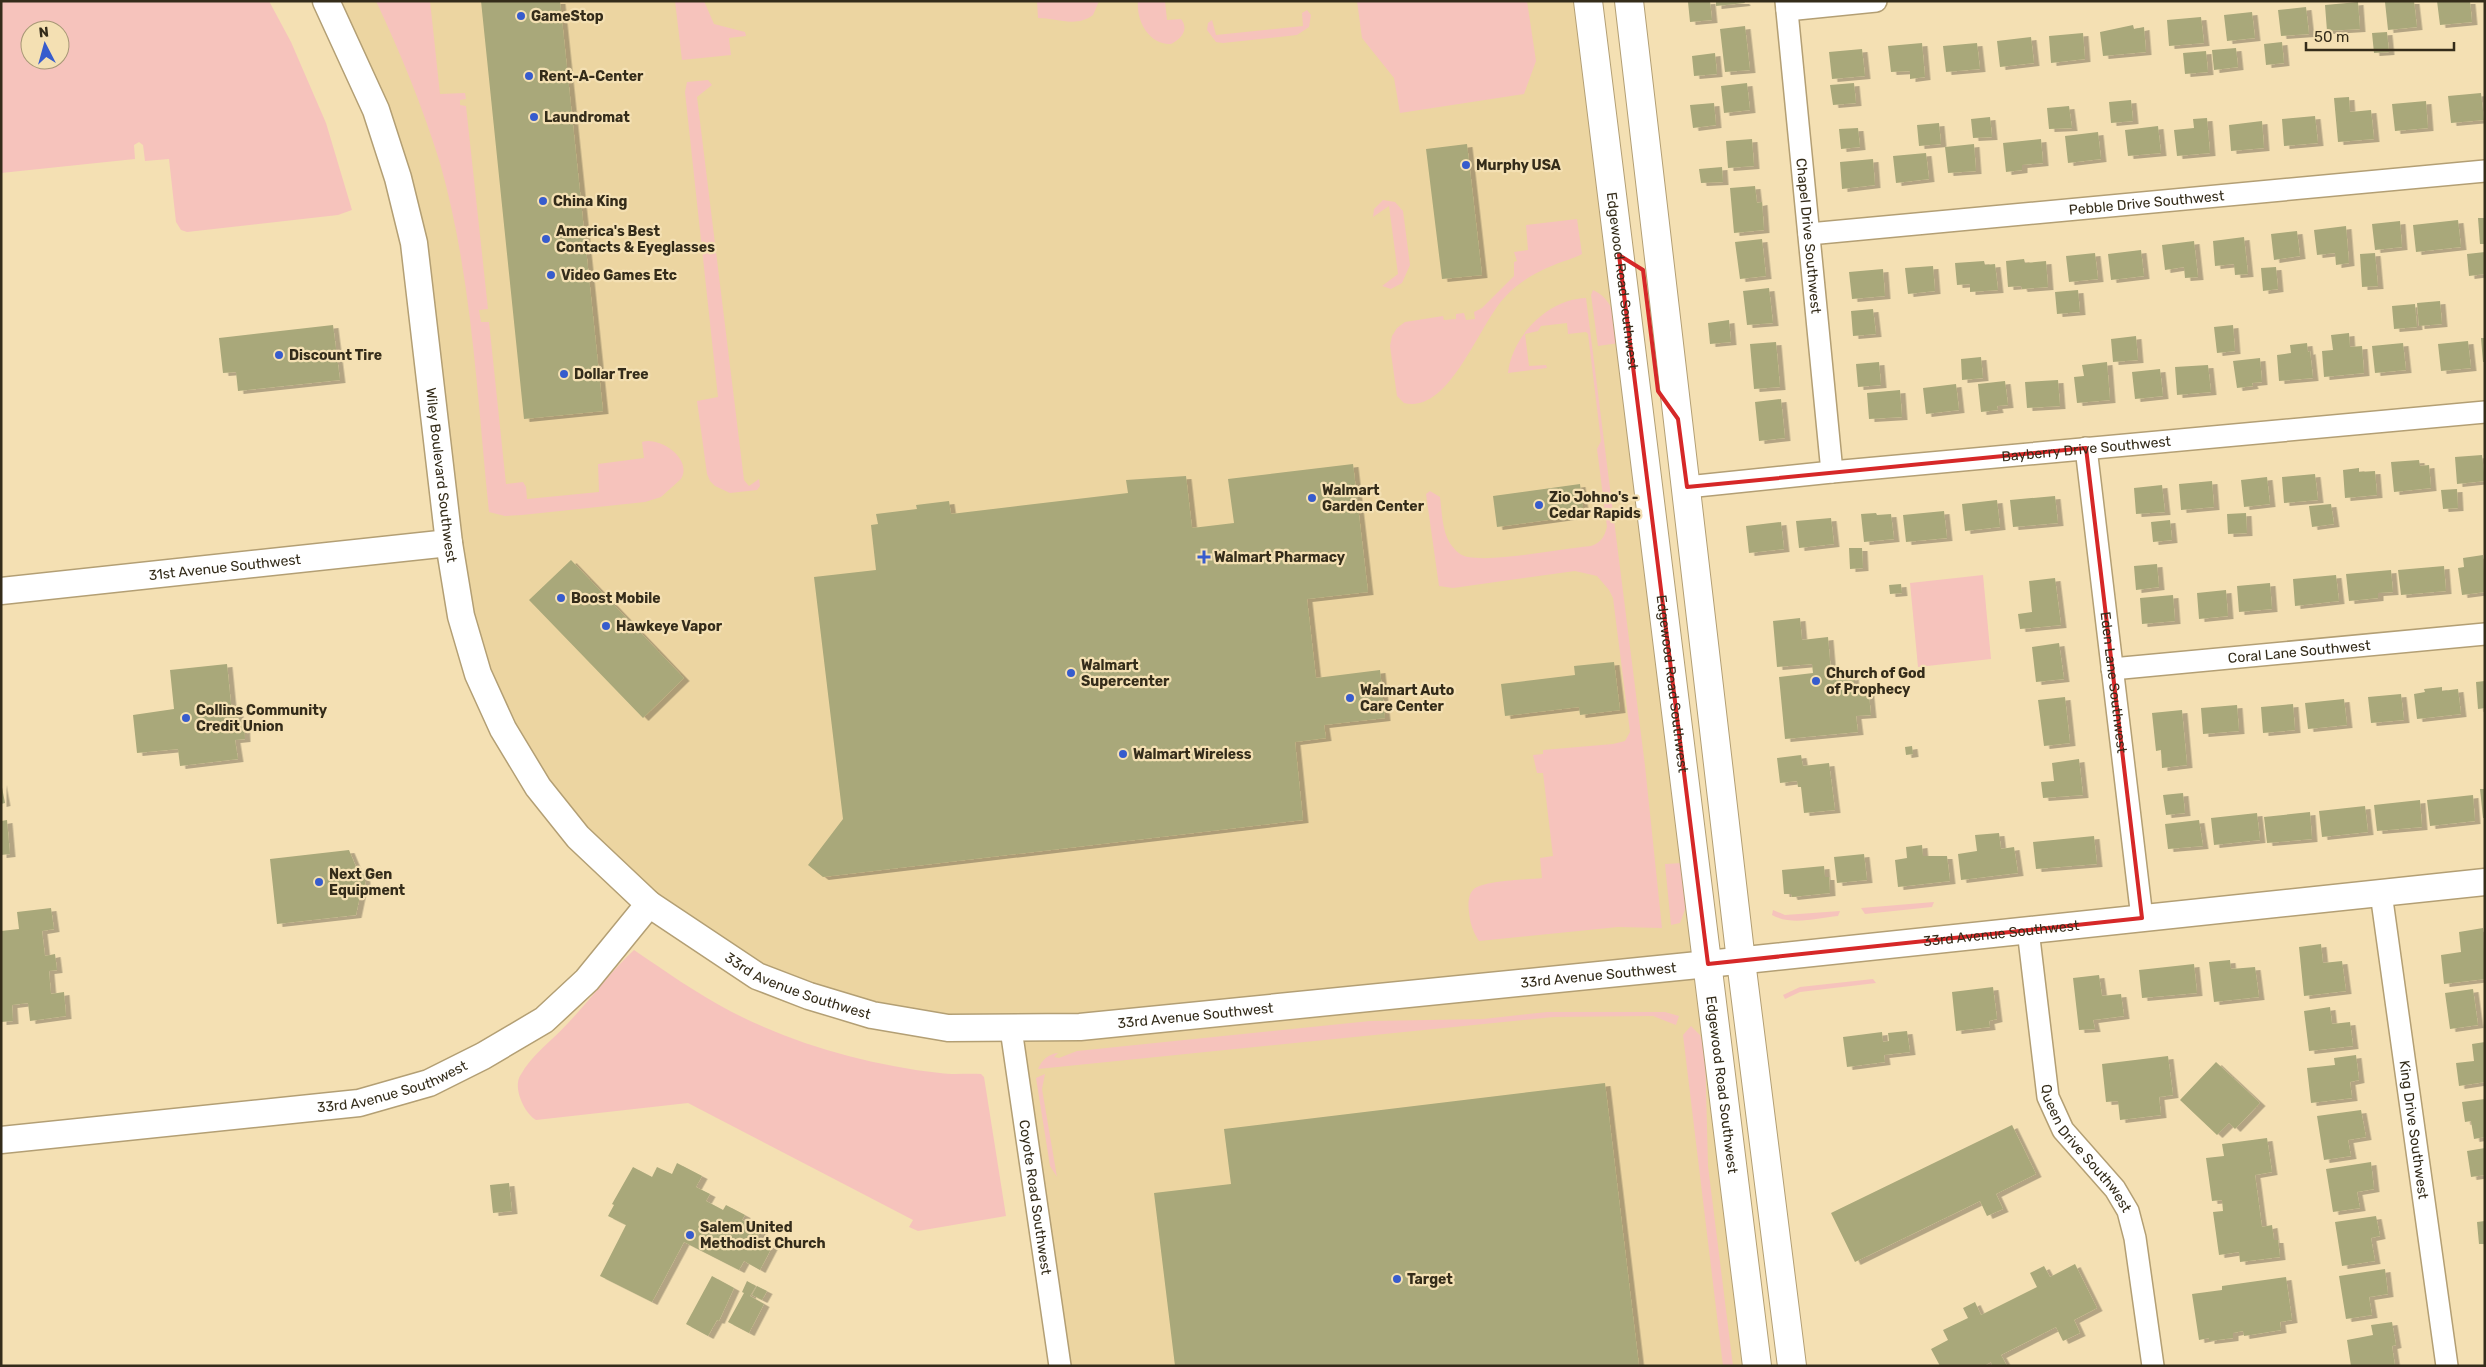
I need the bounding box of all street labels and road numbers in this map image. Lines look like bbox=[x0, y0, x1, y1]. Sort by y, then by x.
street label: Chapel Drive Southwest bbox=[1793, 157, 1825, 315]
street label: Pebble Drive Southwest bbox=[2068, 187, 2225, 218]
street label: Edgewood Road Southwest bbox=[1603, 191, 1642, 371]
street label: Wiley Boulevard Southwest bbox=[422, 387, 461, 564]
street label: Bayberry Drive Southwest bbox=[2001, 432, 2172, 465]
street label: 31st Avenue Southwest bbox=[148, 550, 302, 584]
street label: Edgewood Road Southwest bbox=[1653, 594, 1692, 774]
street label: Eden Lane Southwest bbox=[2097, 611, 2131, 755]
street label: Coral Lane Southwest bbox=[2227, 636, 2372, 667]
street label: 33rd Avenue Southwest bbox=[1922, 916, 2080, 950]
street label: 33rd Avenue Southwest bbox=[722, 949, 873, 1023]
street label: 33rd Avenue Southwest bbox=[1520, 959, 1678, 991]
street label: Edgewood Road Southwest bbox=[1703, 995, 1742, 1175]
street label: 33rd Avenue Southwest bbox=[1117, 999, 1275, 1032]
street label: 33rd Avenue Southwest bbox=[316, 1057, 470, 1116]
street label: King Drive Southwest bbox=[2396, 1059, 2432, 1201]
street label: Queen Drive Southwest bbox=[2038, 1083, 2136, 1216]
street label: Coyote Road Southwest bbox=[1016, 1119, 1055, 1276]

